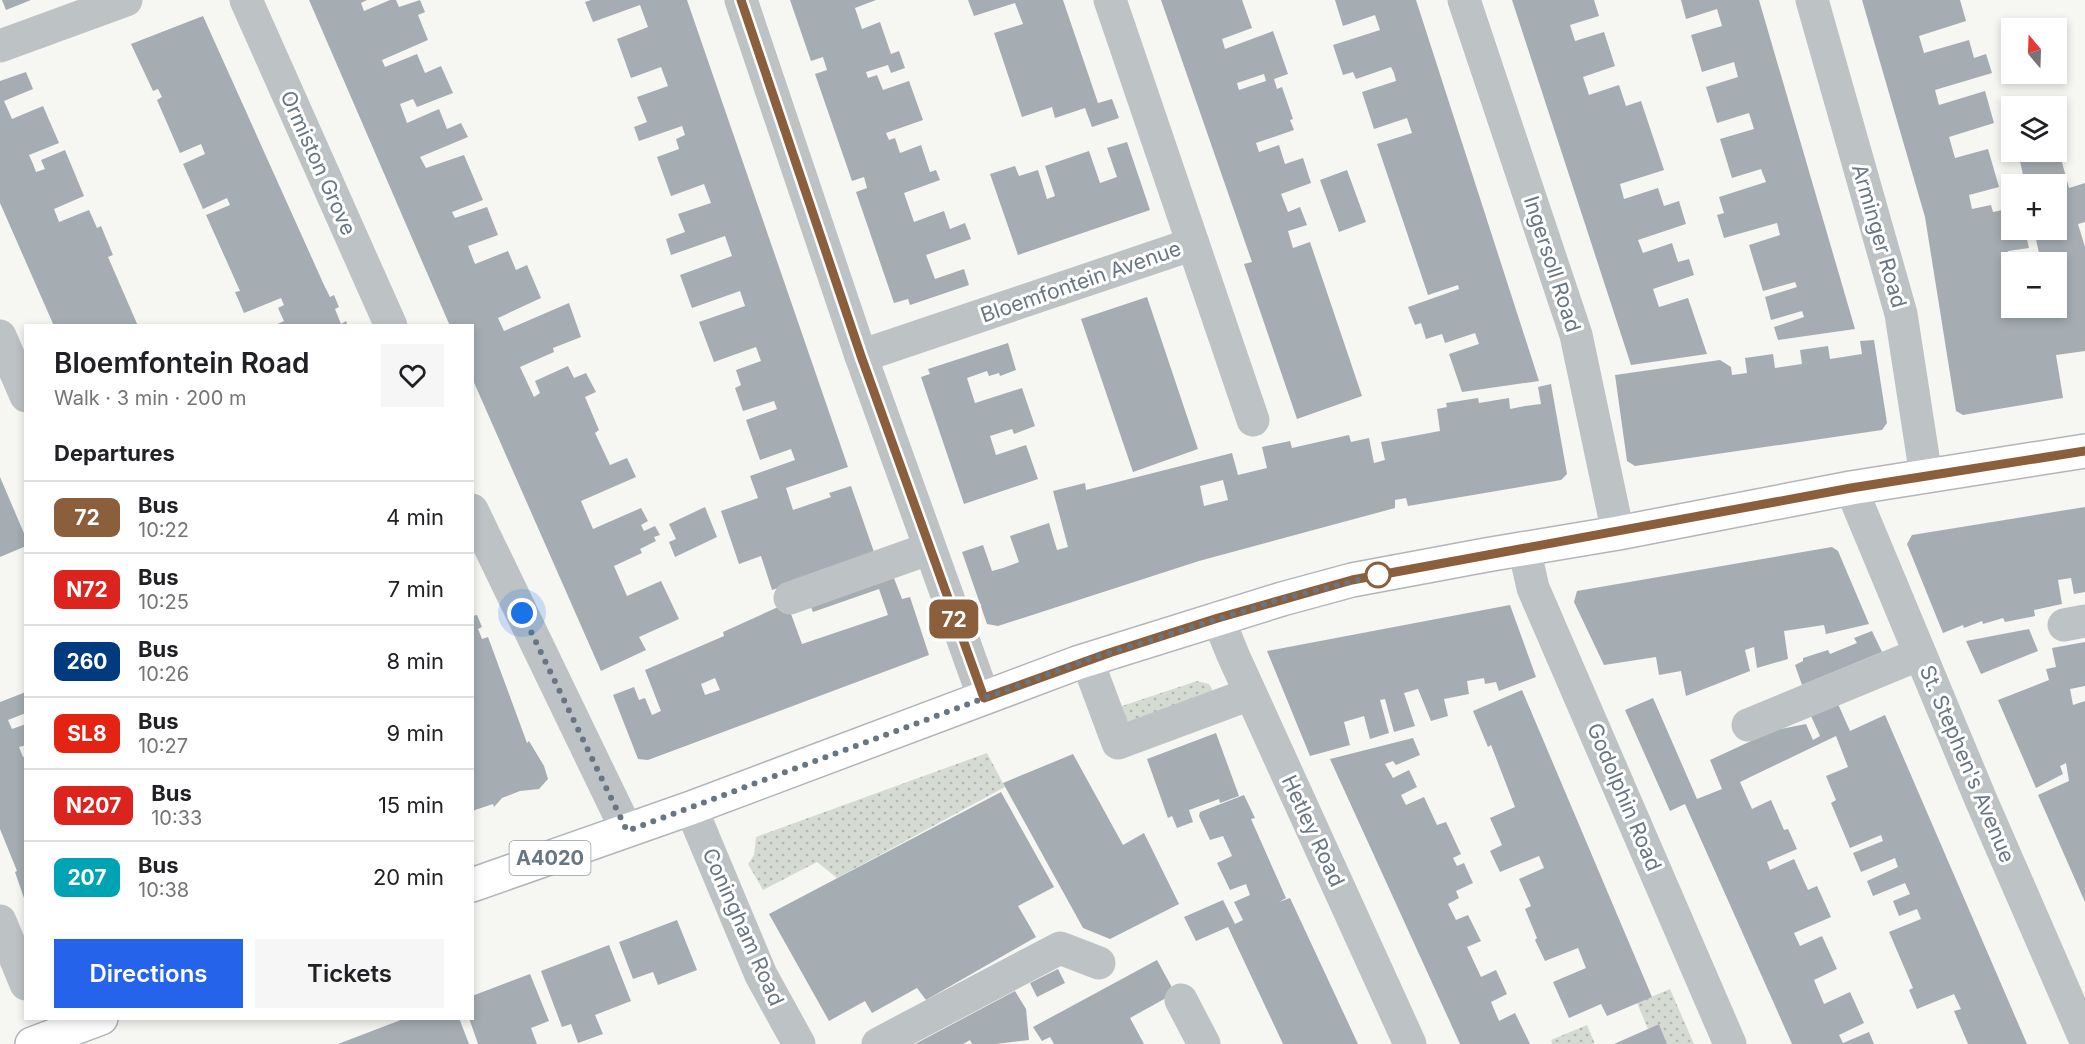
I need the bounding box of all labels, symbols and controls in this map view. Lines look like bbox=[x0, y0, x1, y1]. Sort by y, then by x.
north arrow bbox=[2001, 18, 2067, 84]
map controls bbox=[2001, 18, 2067, 318]
street label: Ormiston Grove bbox=[275, 87, 361, 239]
button: layers bbox=[2001, 96, 2067, 162]
street label: Arminger Road bbox=[1847, 161, 1912, 311]
button: + bbox=[2001, 174, 2067, 240]
street label: Ingersoll Road bbox=[1519, 193, 1586, 335]
street label: Bloemfontein Avenue bbox=[977, 235, 1184, 328]
button: − bbox=[2001, 252, 2067, 318]
button: heart bbox=[381, 344, 444, 407]
text: Bloemfontein Road bbox=[54, 346, 309, 380]
text: Walk · 3 min · 200 m bbox=[54, 386, 247, 410]
text: Departures bbox=[54, 440, 175, 466]
text: Bus bbox=[138, 492, 179, 518]
text: 4 min bbox=[386, 504, 444, 530]
text: 72 bbox=[74, 505, 100, 530]
text: 10:22 bbox=[138, 518, 189, 542]
unlabelled marker bbox=[1365, 562, 1391, 588]
text: Bus bbox=[138, 564, 179, 590]
text: 7 min bbox=[388, 576, 444, 602]
text: N72 bbox=[66, 577, 108, 602]
text: 10:25 bbox=[138, 590, 189, 614]
your location bbox=[507, 598, 537, 628]
line badge: 72 bbox=[927, 600, 981, 638]
text: 72 bbox=[941, 607, 967, 632]
text: Bus bbox=[138, 636, 179, 662]
text: 8 min bbox=[387, 648, 444, 674]
text: 260 bbox=[66, 649, 108, 674]
street label: St. Stephen's Avenue bbox=[1915, 661, 2020, 866]
text: 10:26 bbox=[138, 662, 189, 686]
text: Bus bbox=[138, 708, 179, 734]
street label: Godolphin Road bbox=[1582, 719, 1667, 874]
text: 9 min bbox=[387, 720, 444, 746]
text: SL8 bbox=[67, 721, 107, 746]
text: 10:27 bbox=[138, 734, 188, 758]
street label: Hetley Road bbox=[1277, 771, 1350, 890]
text: Bus bbox=[151, 780, 192, 806]
text: 15 min bbox=[378, 792, 444, 818]
text: N207 bbox=[66, 793, 121, 818]
text: 10:33 bbox=[151, 806, 202, 830]
road number: A4020 bbox=[510, 841, 590, 875]
street label: Coningham Road bbox=[697, 844, 789, 1009]
text: Bus bbox=[138, 852, 179, 878]
text: 20 min bbox=[373, 864, 444, 890]
text: 207 bbox=[67, 865, 107, 890]
text: 10:38 bbox=[138, 878, 189, 902]
button: Directions bbox=[54, 939, 243, 1008]
button: Tickets bbox=[255, 939, 444, 1008]

